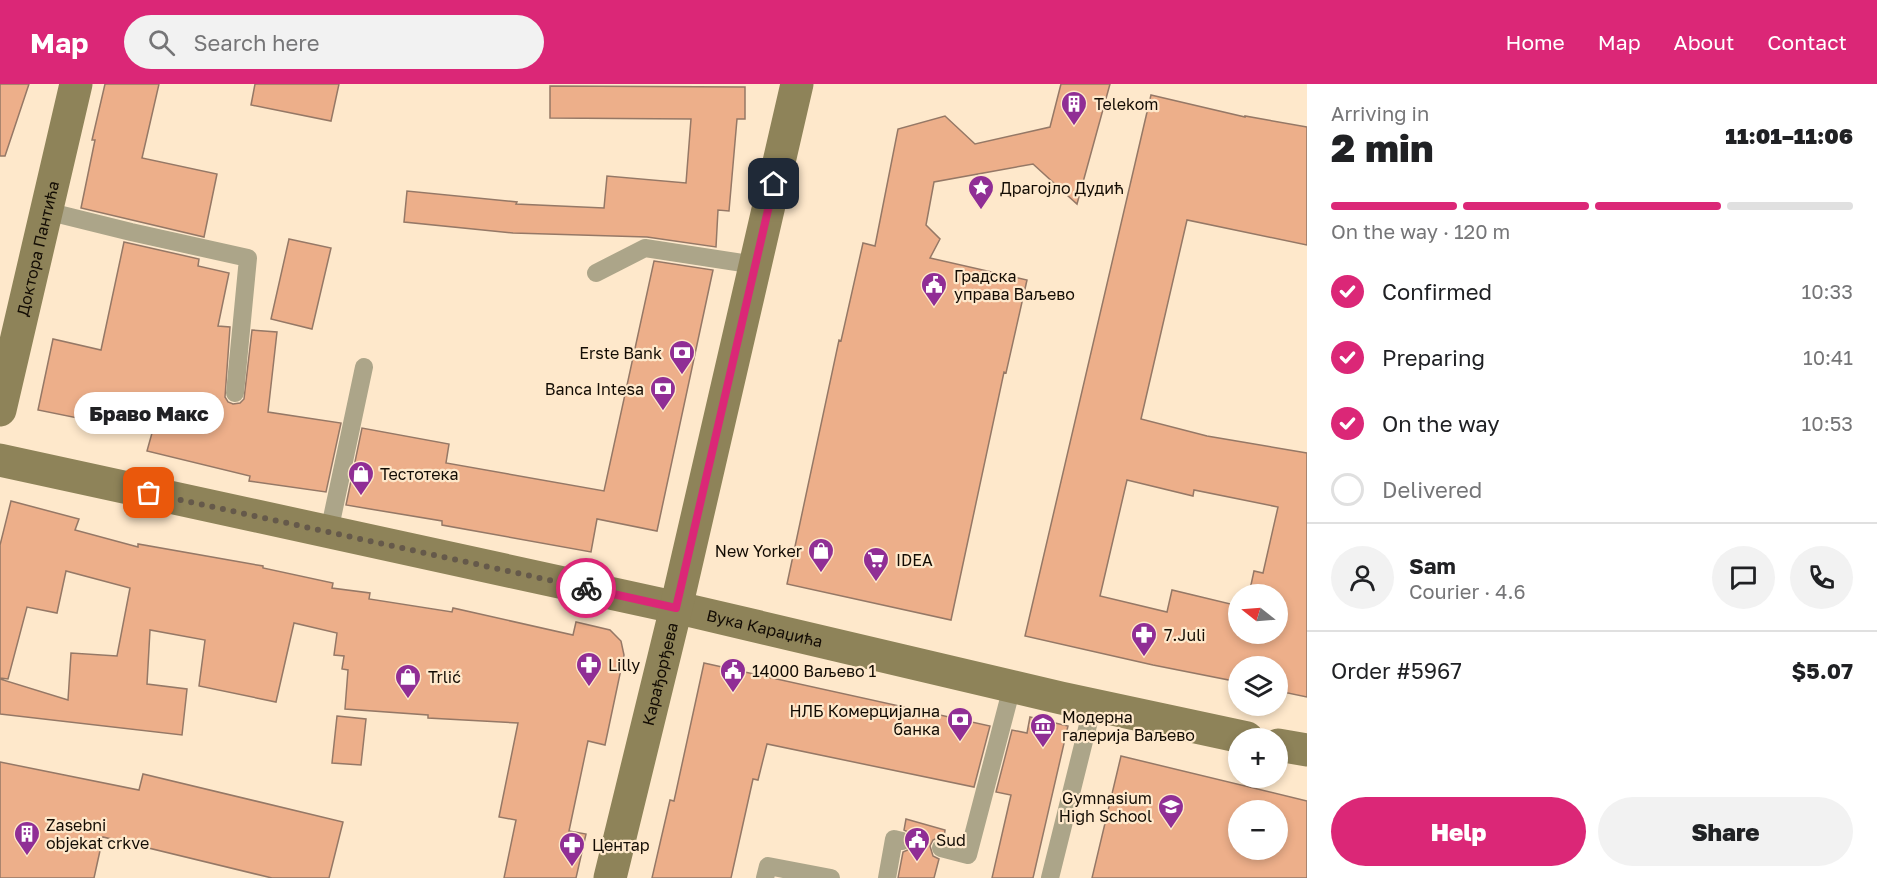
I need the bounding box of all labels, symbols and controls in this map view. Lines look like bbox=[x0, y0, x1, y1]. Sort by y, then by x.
search box bbox=[124, 15, 544, 69]
text: Map bbox=[30, 26, 88, 59]
icon: search bbox=[145, 26, 178, 59]
text: Search here bbox=[193, 29, 319, 56]
text: Home bbox=[1505, 29, 1565, 55]
text: Map bbox=[1598, 29, 1641, 55]
text: About bbox=[1674, 29, 1734, 55]
text: Contact bbox=[1767, 29, 1847, 55]
building icon: Telekom bbox=[1059, 89, 1089, 127]
place label: Telekom bbox=[1094, 94, 1158, 114]
text: Arriving in bbox=[1331, 101, 1429, 125]
text: 11:01–11:06 bbox=[1725, 122, 1853, 149]
text: 2 min bbox=[1331, 124, 1434, 171]
pin bbox=[748, 158, 799, 209]
icon: home bbox=[757, 167, 790, 200]
place icon: Драгојло Дудић bbox=[966, 173, 996, 211]
place label: Драгојло Дудић bbox=[1000, 178, 1124, 198]
street label: Доктора Пантића bbox=[12, 179, 63, 318]
text: On the way · 120 m bbox=[1331, 219, 1510, 243]
place label: Градска управа Ваљево bbox=[954, 266, 1075, 304]
public building icon: Градска управа Ваљево bbox=[919, 270, 949, 308]
icon: check bbox=[1331, 275, 1364, 308]
text: Confirmed bbox=[1382, 278, 1492, 305]
text: 10:33 bbox=[1802, 279, 1853, 303]
bank icon: Erste Bank bbox=[667, 338, 697, 376]
icon: check bbox=[1331, 341, 1364, 374]
place label: Erste Bank bbox=[579, 343, 662, 363]
text: Preparing bbox=[1382, 344, 1485, 371]
text: 10:41 bbox=[1803, 345, 1853, 369]
bank icon: Banca Intesa bbox=[648, 374, 678, 412]
place label: Banca Intesa bbox=[545, 379, 644, 399]
callout: Браво Макс bbox=[74, 391, 224, 433]
text: Браво Макс bbox=[89, 401, 209, 425]
icon: check bbox=[1331, 407, 1364, 440]
text: On the way bbox=[1382, 410, 1500, 437]
text: 10:53 bbox=[1802, 411, 1853, 435]
shop icon: Тестотека bbox=[346, 459, 376, 497]
place label: Тестотека bbox=[380, 464, 459, 484]
pin bbox=[123, 467, 174, 518]
icon: bag bbox=[132, 476, 165, 509]
text: Delivered bbox=[1382, 476, 1482, 503]
shop icon: New Yorker bbox=[806, 536, 836, 574]
place label: New Yorker bbox=[715, 541, 802, 561]
supermarket icon: IDEA bbox=[861, 545, 891, 583]
button: person bbox=[1331, 546, 1394, 609]
button: chat bbox=[1712, 546, 1775, 609]
button: phone bbox=[1790, 546, 1853, 609]
place label: IDEA bbox=[896, 550, 933, 570]
text: Sam bbox=[1409, 552, 1456, 579]
courier bbox=[556, 558, 616, 618]
icon: bike bbox=[570, 572, 603, 605]
text: Courier · 4.6 bbox=[1409, 579, 1526, 603]
north arrow bbox=[1228, 584, 1288, 644]
map controls bbox=[1228, 584, 1288, 860]
street label: Вука Караџића bbox=[705, 605, 825, 652]
street label: Карађорђева bbox=[638, 620, 682, 728]
pharmacy icon: 7.Juli bbox=[1129, 620, 1159, 658]
place label: 7.Juli bbox=[1164, 625, 1206, 645]
pharmacy icon: Lilly bbox=[574, 650, 604, 688]
place label: Lilly bbox=[608, 655, 640, 675]
public building icon: 14000 Ваљево 1 bbox=[718, 656, 748, 694]
button: layers bbox=[1228, 656, 1288, 716]
text: Order #5967 bbox=[1331, 657, 1462, 684]
text: $5.07 bbox=[1792, 657, 1853, 684]
place label: 14000 Ваљево 1 bbox=[752, 661, 877, 681]
shop icon: Trlić bbox=[393, 662, 423, 700]
place label: Trlić bbox=[428, 667, 461, 687]
place label: НЛБ Комерцијална банка bbox=[789, 701, 940, 739]
bank icon: НЛБ Комерцијална банка bbox=[945, 705, 975, 743]
place label: Модерна галерија Ваљево bbox=[1062, 707, 1195, 745]
museum icon: Модерна галерија Ваљево bbox=[1028, 711, 1058, 749]
button: + bbox=[1228, 728, 1288, 788]
place label: Gymnasium High School bbox=[1059, 788, 1152, 826]
school or university icon: Gymnasium High School bbox=[1156, 792, 1186, 830]
button: Help bbox=[1331, 797, 1586, 866]
button: Share bbox=[1598, 797, 1853, 866]
button: − bbox=[1228, 800, 1288, 860]
place label: Zasebni objekat crkve bbox=[46, 815, 149, 853]
building icon: Zasebni objekat crkve bbox=[12, 819, 42, 857]
public building icon: Sud bbox=[902, 825, 932, 863]
pharmacy icon: Центар bbox=[557, 830, 587, 868]
place label: Sud bbox=[936, 830, 966, 850]
place label: Центар bbox=[592, 835, 650, 855]

